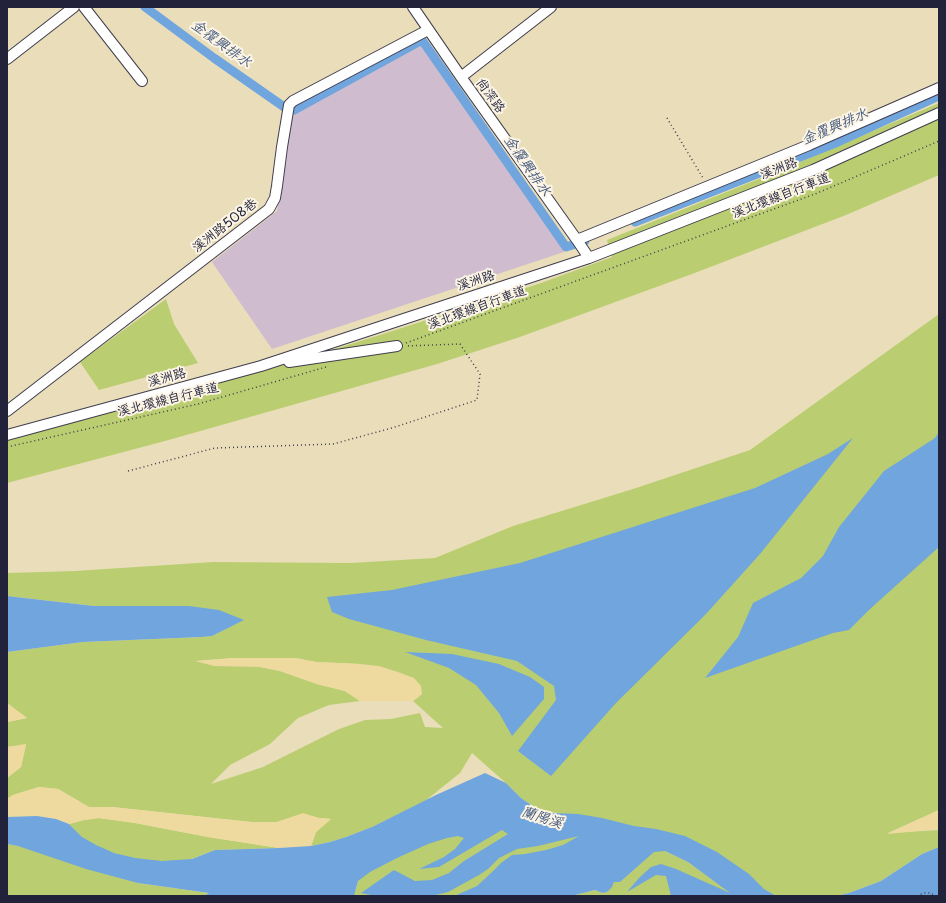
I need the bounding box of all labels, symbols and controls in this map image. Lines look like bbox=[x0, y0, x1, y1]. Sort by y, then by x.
water label: 金覆興排水 bbox=[188, 17, 254, 71]
street label: 尚深路 bbox=[472, 76, 508, 116]
water label: 金覆興排水 bbox=[800, 106, 870, 148]
water label: 金覆興排水 bbox=[500, 133, 554, 199]
street label: 溪洲路 bbox=[758, 155, 800, 183]
street label: 溪北環線自行車道 bbox=[730, 170, 832, 222]
street label: 溪洲路508巷 bbox=[189, 196, 261, 256]
street label: 溪洲路 bbox=[455, 268, 497, 294]
street label: 溪北環線自行車道 bbox=[425, 283, 529, 333]
street label: 溪洲路 bbox=[146, 365, 188, 391]
street label: 溪北環線自行車道 bbox=[116, 380, 220, 420]
water label: 蘭陽溪 bbox=[519, 804, 565, 832]

